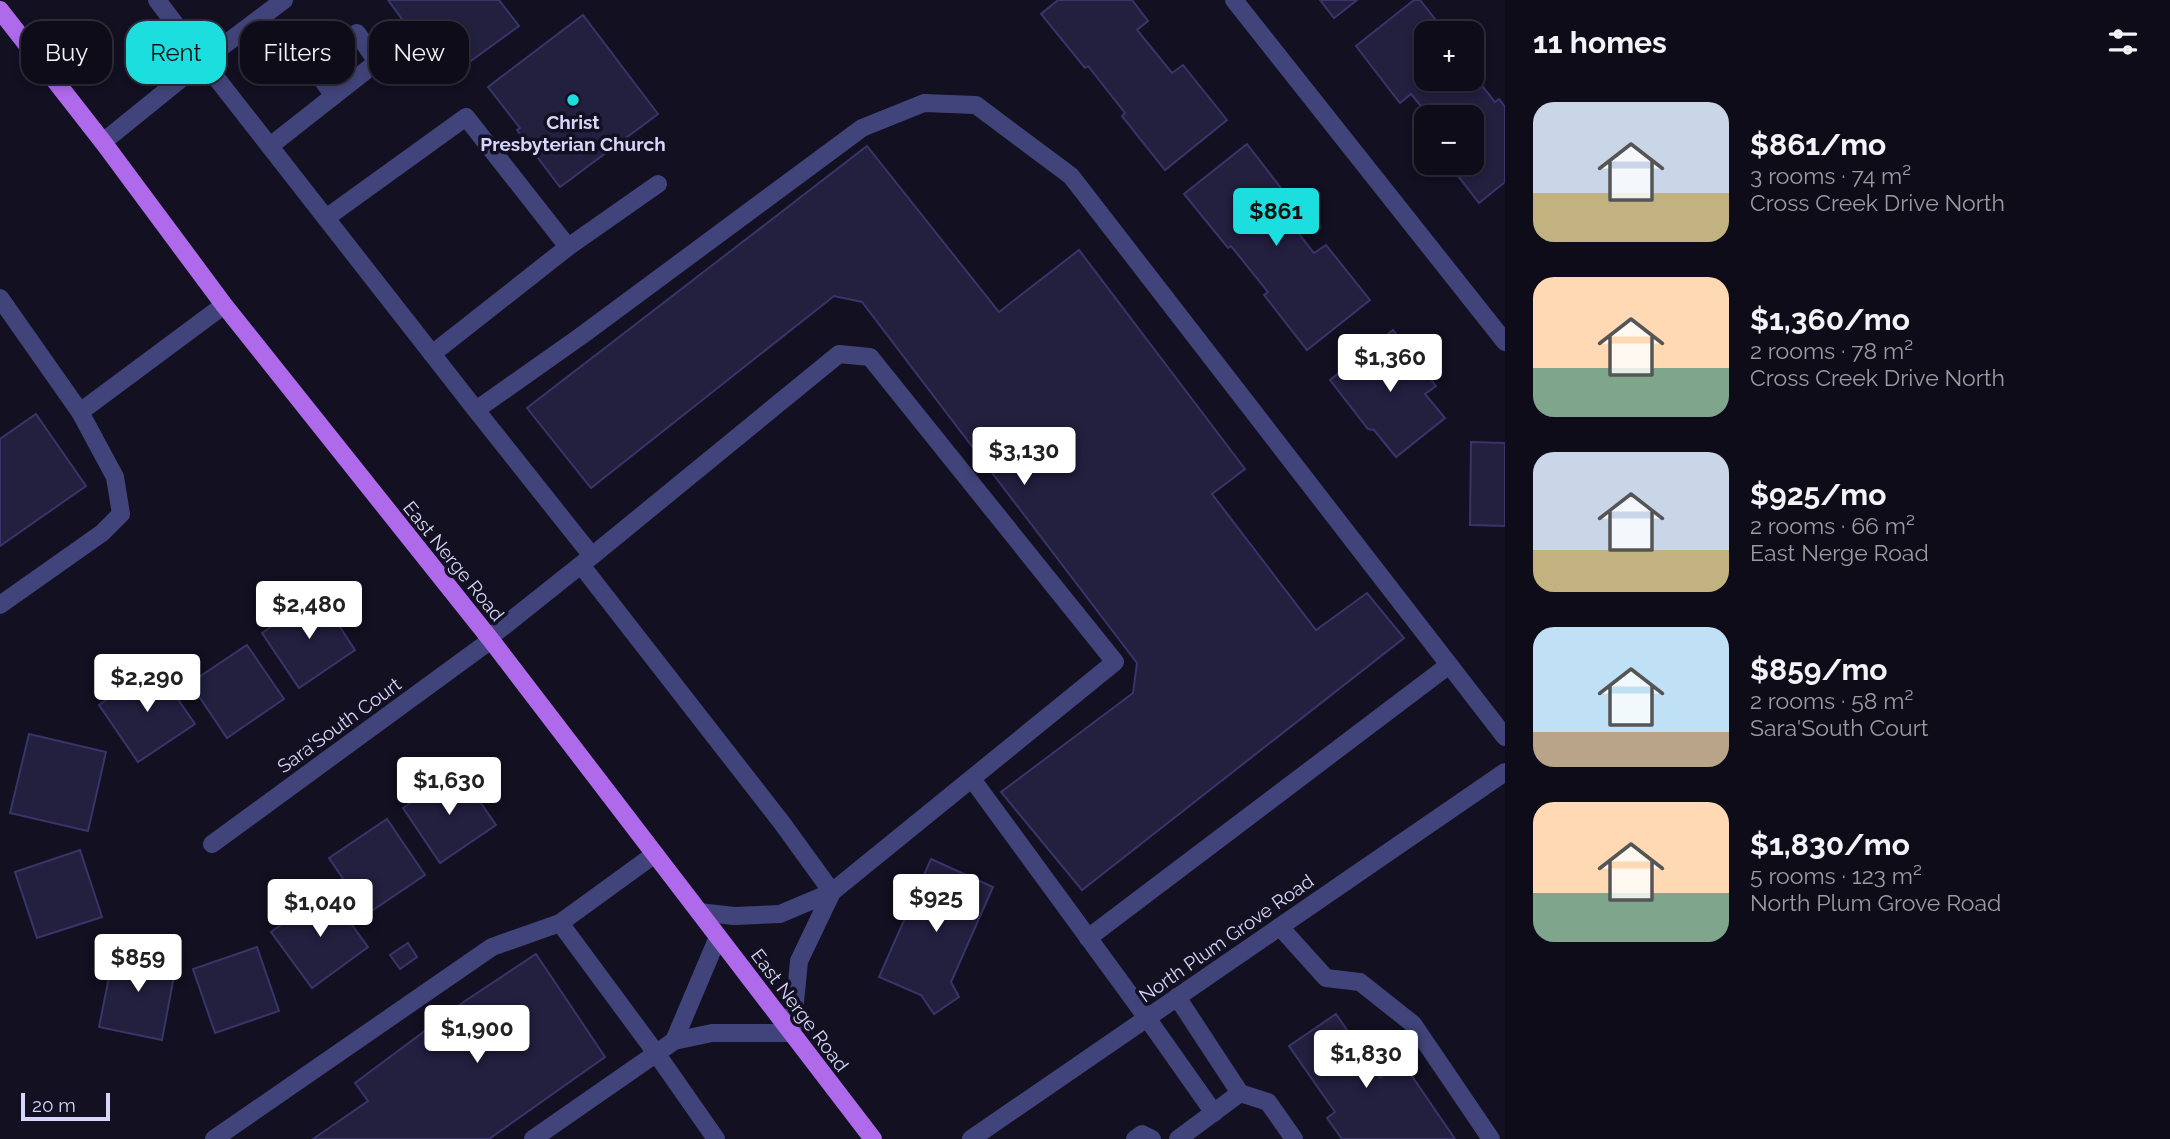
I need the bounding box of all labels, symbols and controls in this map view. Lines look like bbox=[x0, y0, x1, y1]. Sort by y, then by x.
chip: Buy bbox=[21, 21, 112, 84]
chip: Rent bbox=[126, 21, 226, 84]
chip: Filters bbox=[240, 21, 355, 84]
chip: New bbox=[369, 21, 469, 84]
map controls bbox=[1414, 21, 1484, 175]
button: + bbox=[1414, 21, 1484, 91]
icon: filters bbox=[2104, 23, 2142, 61]
text: 11 homes bbox=[1533, 25, 1667, 60]
marker: Christ Presbyterian Church bbox=[565, 92, 581, 108]
button: − bbox=[1414, 105, 1484, 175]
place label: Christ Presbyterian Church bbox=[480, 111, 666, 155]
text: $861/mo bbox=[1750, 127, 1886, 162]
icon: home bbox=[1589, 130, 1673, 214]
text: 3 rooms · 74 m² bbox=[1750, 162, 1911, 189]
pin: $861 bbox=[1235, 188, 1317, 248]
text: Cross Creek Drive North bbox=[1750, 189, 2005, 216]
text: $861 bbox=[1249, 197, 1303, 224]
text: $1,360/mo bbox=[1750, 302, 1910, 337]
icon: home bbox=[1589, 305, 1673, 389]
pin: $1,360 bbox=[1333, 334, 1447, 394]
text: 2 rooms · 78 m² bbox=[1750, 337, 1913, 364]
text: $1,360 bbox=[1354, 343, 1426, 370]
text: Cross Creek Drive North bbox=[1750, 364, 2005, 391]
pin: $3,130 bbox=[967, 428, 1081, 487]
text: $3,130 bbox=[989, 436, 1059, 463]
text: $925/mo bbox=[1750, 477, 1886, 512]
icon: home bbox=[1589, 480, 1673, 564]
street label: East Nerge Road bbox=[399, 497, 509, 625]
text: 2 rooms · 66 m² bbox=[1750, 512, 1915, 539]
text: East Nerge Road bbox=[1750, 539, 1929, 566]
pin: $2,480 bbox=[252, 582, 366, 641]
text: $2,480 bbox=[272, 590, 346, 617]
text: $859/mo bbox=[1750, 652, 1888, 687]
pin: $2,290 bbox=[90, 654, 204, 714]
icon: home bbox=[1589, 655, 1673, 739]
text: $2,290 bbox=[110, 663, 184, 690]
street label: Sara'South Court bbox=[273, 672, 406, 777]
text: 2 rooms · 58 m² bbox=[1750, 687, 1913, 714]
text: Sara'South Court bbox=[1750, 714, 1928, 741]
pin: $1,630 bbox=[392, 758, 506, 817]
text: $1,630 bbox=[413, 766, 485, 793]
text: $1,830/mo bbox=[1750, 827, 1910, 862]
icon: home bbox=[1589, 830, 1673, 914]
text: 5 rooms · 123 m² bbox=[1750, 862, 1922, 889]
street label: North Plum Grove Road bbox=[1135, 869, 1317, 1007]
pin: $925 bbox=[895, 874, 977, 934]
pin: $1,040 bbox=[263, 880, 377, 939]
text: $925 bbox=[909, 883, 963, 910]
text: $1,040 bbox=[284, 888, 356, 915]
text: North Plum Grove Road bbox=[1750, 889, 2001, 916]
pin: $859 bbox=[97, 934, 179, 994]
text: $859 bbox=[111, 943, 165, 970]
street label: East Nerge Road bbox=[747, 944, 853, 1076]
pin: $1,900 bbox=[420, 1006, 534, 1065]
text: $1,900 bbox=[440, 1014, 514, 1041]
pin: $1,830 bbox=[1309, 1030, 1423, 1090]
text: $1,830 bbox=[1330, 1039, 1402, 1066]
scale bar bbox=[21, 1090, 110, 1122]
text: 20 m bbox=[32, 1094, 76, 1116]

